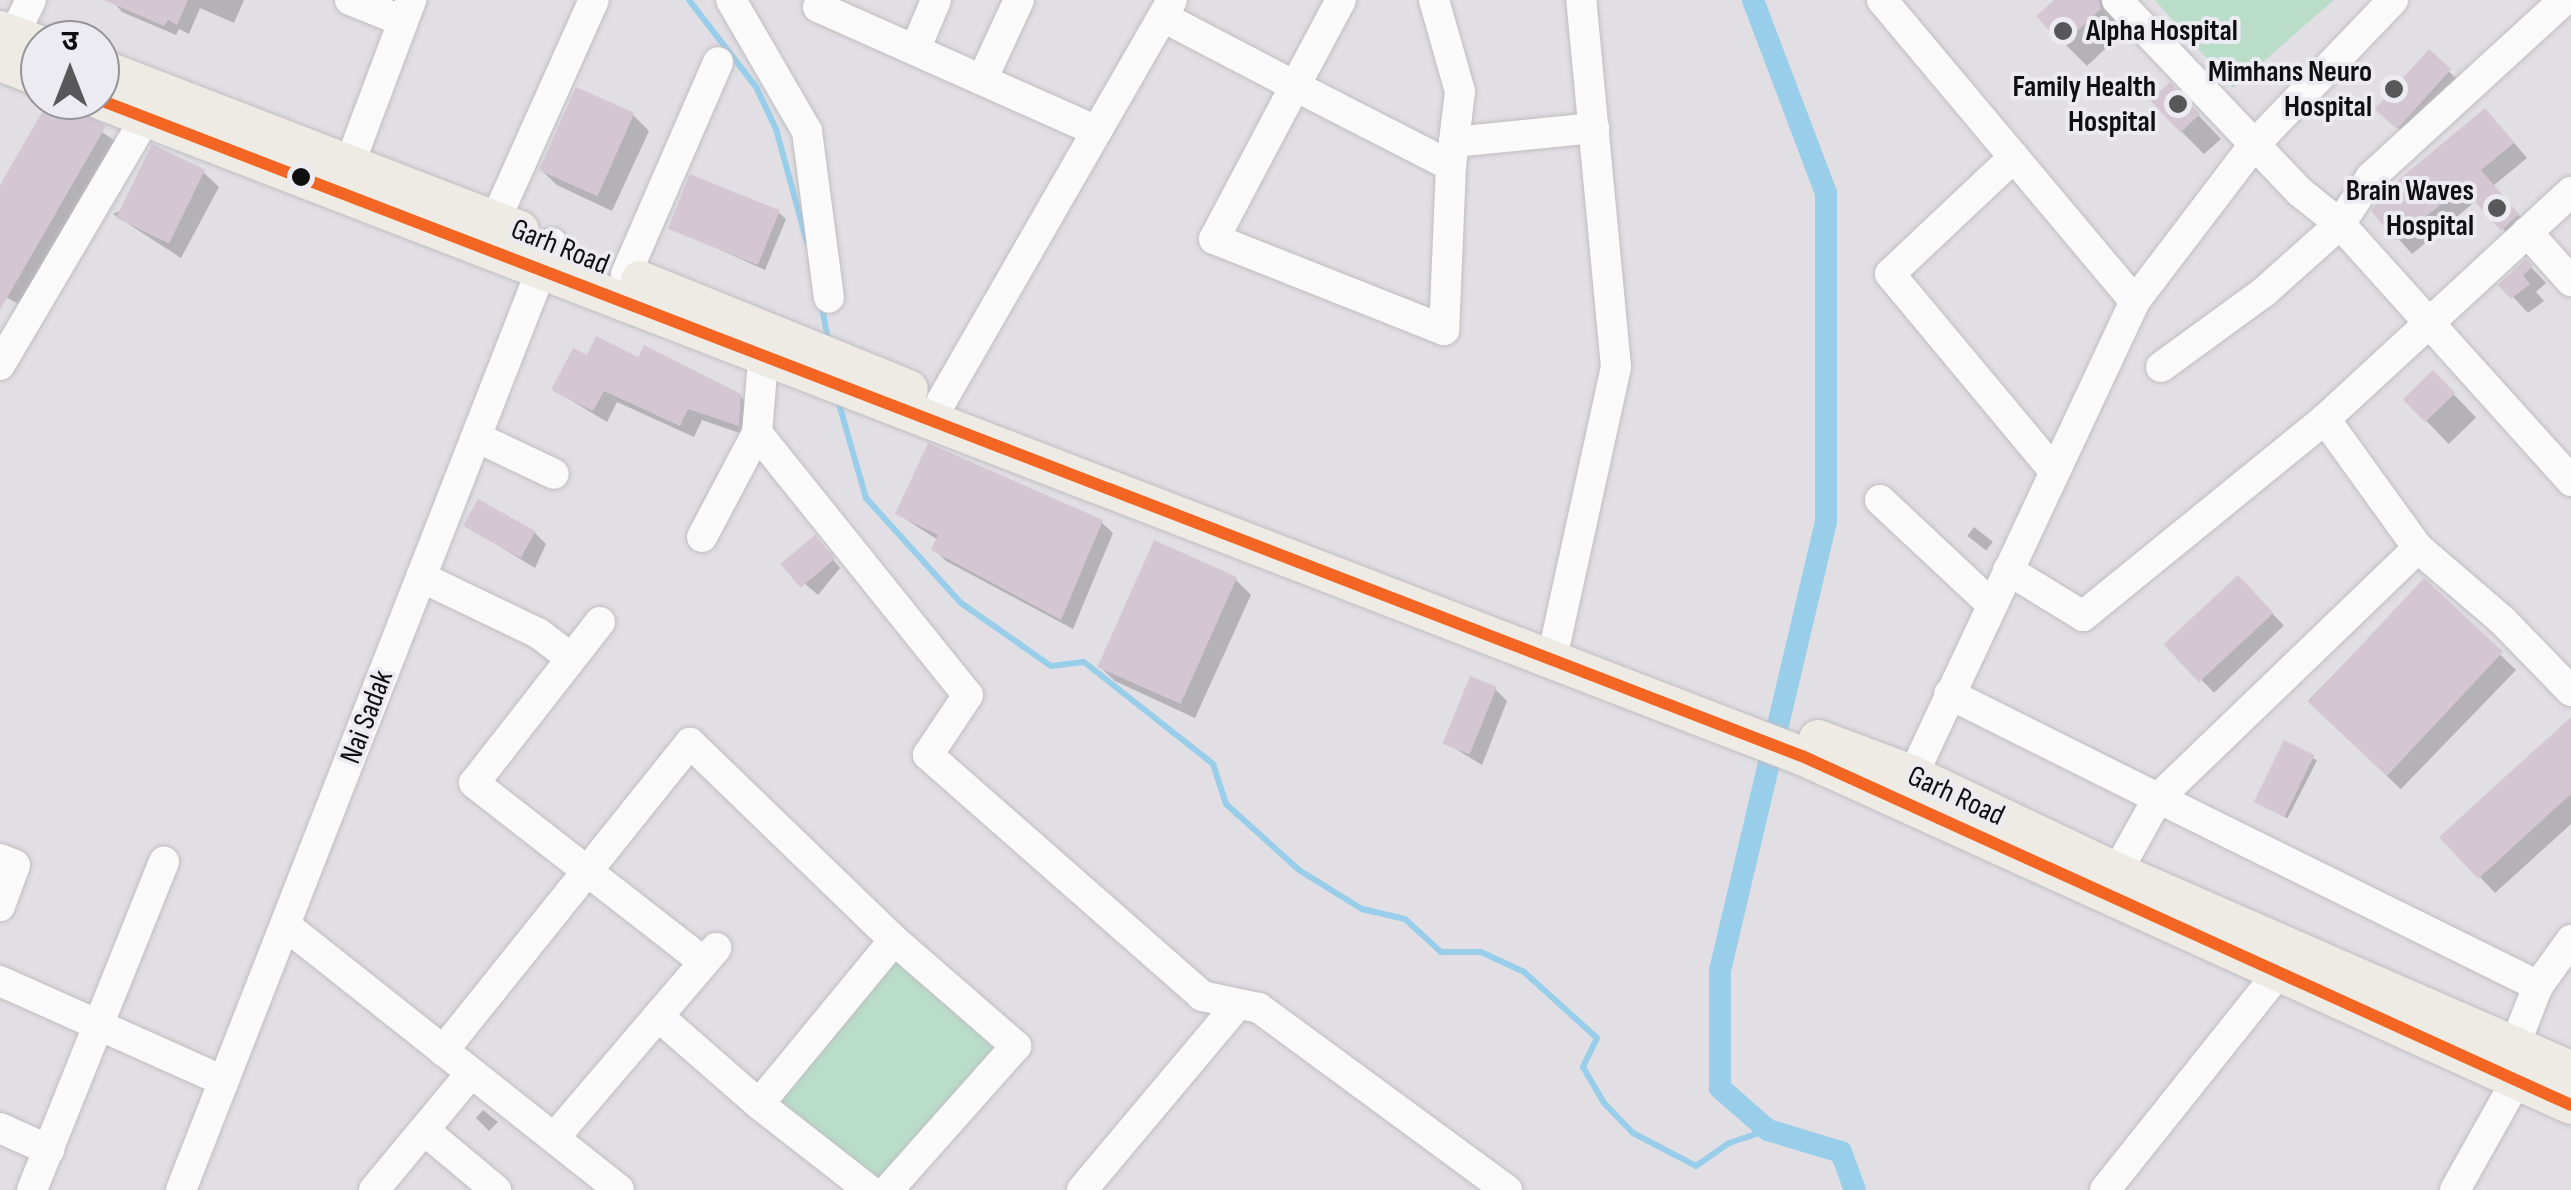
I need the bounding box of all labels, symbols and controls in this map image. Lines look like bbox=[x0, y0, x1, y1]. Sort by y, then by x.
place label: Alpha Hospital bbox=[2086, 13, 2238, 49]
marker: Alpha Hospital bbox=[2050, 18, 2076, 44]
north arrow bbox=[20, 20, 120, 120]
text: उ bbox=[62, 25, 78, 58]
place label: Mimhans Neuro Hospital bbox=[2208, 54, 2372, 124]
place label: Family Health Hospital bbox=[2013, 69, 2156, 140]
marker: Mimhans Neuro Hospital bbox=[2381, 76, 2407, 102]
marker: Family Health Hospital bbox=[2165, 91, 2191, 117]
unlabelled marker bbox=[291, 167, 311, 187]
place label: Brain Waves Hospital bbox=[2346, 173, 2474, 244]
marker: Brain Waves Hospital bbox=[2484, 195, 2510, 221]
street label: Garh Road bbox=[506, 211, 614, 283]
street label: Nai Sadak bbox=[333, 665, 401, 769]
street label: Garh Road bbox=[1902, 758, 2010, 834]

